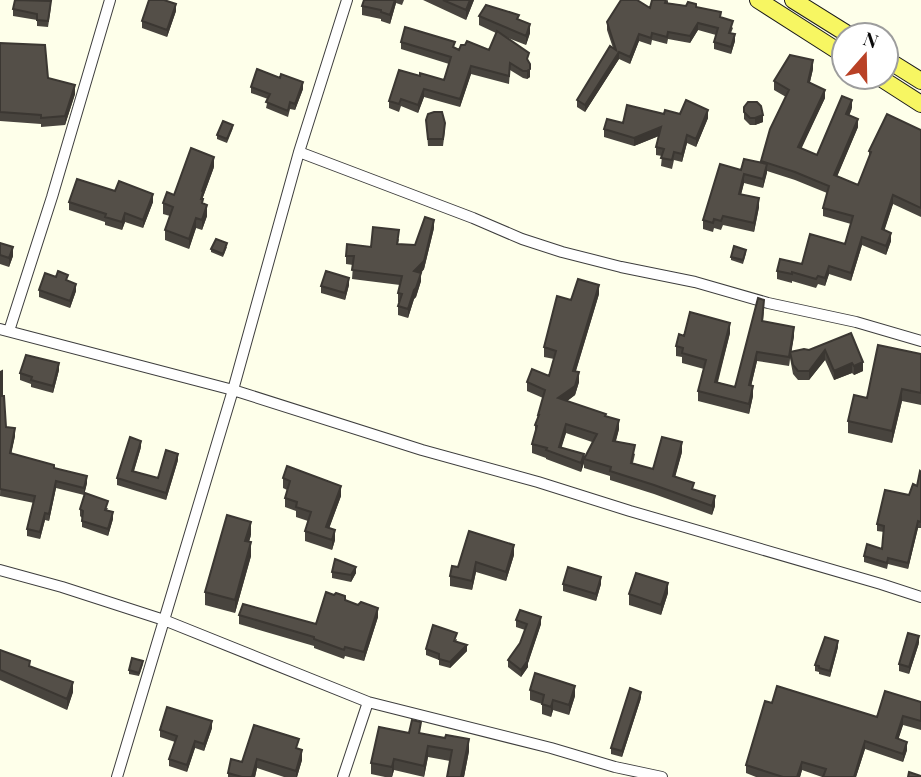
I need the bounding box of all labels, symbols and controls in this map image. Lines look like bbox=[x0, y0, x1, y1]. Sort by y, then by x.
north arrow bbox=[830, 21, 900, 91]
text: N bbox=[860, 25, 882, 54]

